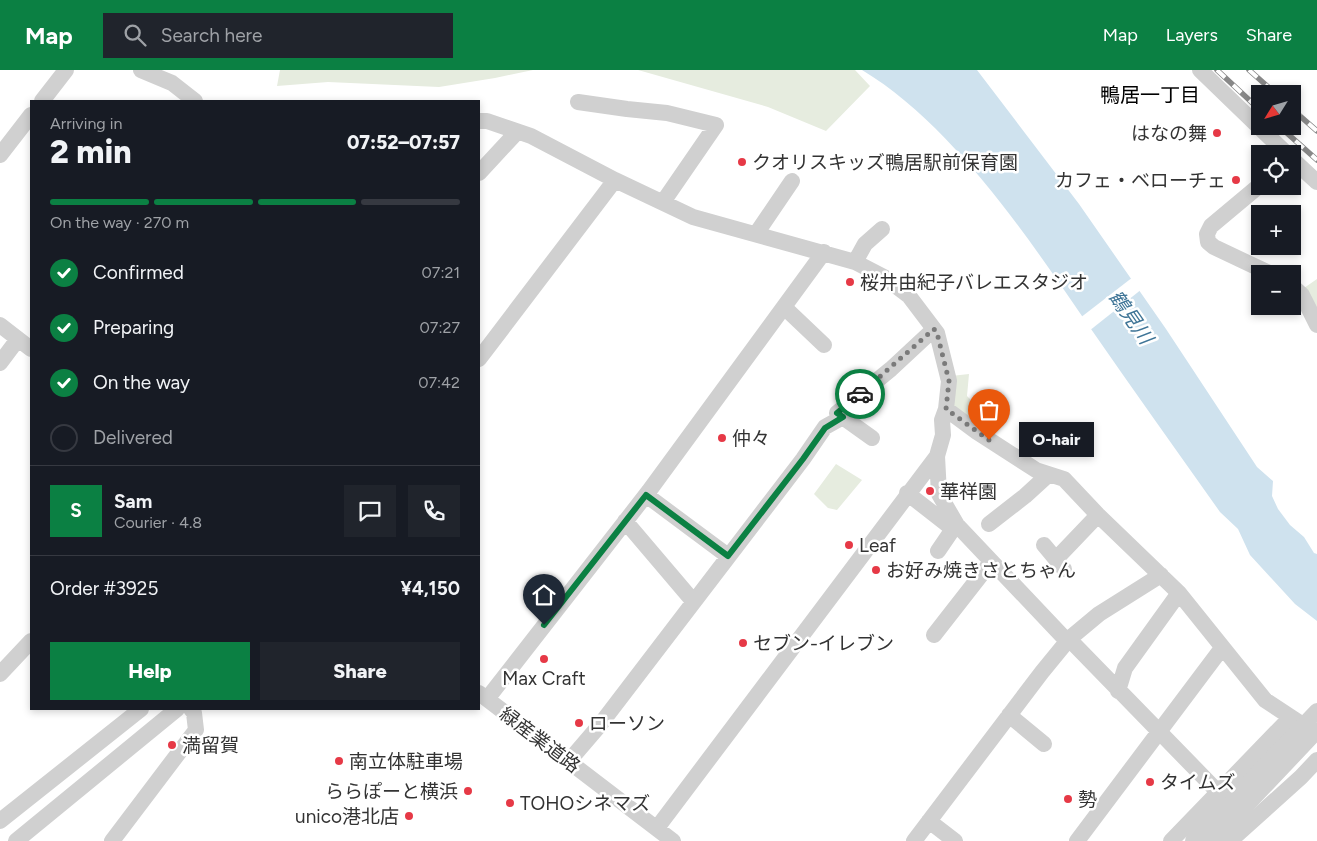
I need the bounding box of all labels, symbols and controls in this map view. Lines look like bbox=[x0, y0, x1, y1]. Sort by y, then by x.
search box bbox=[103, 13, 453, 58]
text: Map bbox=[25, 21, 73, 50]
icon: search bbox=[121, 21, 149, 49]
text: Search here bbox=[161, 24, 262, 47]
text: Map bbox=[1103, 24, 1138, 46]
text: Layers bbox=[1166, 24, 1218, 46]
text: Share bbox=[1246, 24, 1292, 46]
district label: 鴨居一丁目 bbox=[1100, 83, 1200, 107]
north arrow bbox=[1251, 85, 1301, 135]
map controls bbox=[1251, 85, 1301, 315]
text: Arriving in bbox=[50, 114, 122, 133]
place label: はなの舞 bbox=[1131, 122, 1207, 145]
marker: はなの舞 bbox=[1211, 127, 1223, 139]
text: 07:52–07:57 bbox=[347, 131, 460, 154]
text: 2 min bbox=[50, 133, 132, 171]
button: locate bbox=[1251, 145, 1301, 195]
place label: クオリスキッズ鴨居駅前保育園 bbox=[752, 151, 1018, 174]
marker: クオリスキッズ鴨居駅前保育園 bbox=[736, 156, 748, 168]
place label: カフェ・ベローチェ bbox=[1055, 169, 1226, 192]
marker: カフェ・ベローチェ bbox=[1230, 174, 1242, 186]
button: + bbox=[1251, 205, 1301, 255]
text: On the way · 270 m bbox=[50, 213, 189, 232]
icon: check bbox=[50, 259, 78, 287]
text: Confirmed bbox=[93, 261, 184, 284]
text: 07:21 bbox=[422, 263, 460, 282]
button: − bbox=[1251, 265, 1301, 315]
place label: 桜井由紀子バレエスタジオ bbox=[860, 271, 1088, 294]
marker: 桜井由紀子バレエスタジオ bbox=[844, 276, 856, 288]
water label: 鶴見川 bbox=[1104, 286, 1159, 350]
icon: check bbox=[50, 314, 78, 342]
text: Preparing bbox=[93, 316, 174, 339]
text: 07:27 bbox=[420, 318, 460, 337]
icon: check bbox=[50, 369, 78, 397]
courier bbox=[835, 369, 885, 419]
text: On the way bbox=[93, 371, 190, 394]
text: 07:42 bbox=[418, 373, 460, 392]
icon: car bbox=[846, 380, 874, 408]
pin bbox=[968, 389, 1010, 440]
icon: bag bbox=[975, 396, 1003, 424]
callout: O-hair bbox=[1019, 422, 1094, 458]
text: Delivered bbox=[93, 426, 173, 449]
place label: 仲々 bbox=[732, 427, 770, 450]
text: O-hair bbox=[1033, 430, 1080, 449]
marker: 仲々 bbox=[716, 432, 728, 444]
place label: 華祥園 bbox=[940, 480, 997, 503]
button: chat bbox=[344, 485, 396, 537]
button: phone bbox=[408, 485, 460, 537]
marker: 華祥園 bbox=[924, 485, 936, 497]
text: Sam bbox=[114, 490, 152, 513]
text: S bbox=[70, 499, 82, 522]
text: Courier · 4.8 bbox=[114, 513, 202, 532]
place label: Leaf bbox=[859, 534, 896, 557]
marker: Leaf bbox=[843, 539, 855, 551]
place label: お好み焼きさとちゃん bbox=[886, 559, 1076, 582]
marker: お好み焼きさとちゃん bbox=[870, 564, 882, 576]
pin bbox=[523, 574, 565, 625]
text: Order #3925 bbox=[50, 577, 158, 600]
text: ¥4,150 bbox=[400, 577, 460, 600]
icon: home bbox=[530, 581, 558, 609]
place label: セブン-イレブン bbox=[753, 632, 894, 655]
marker: セブン-イレブン bbox=[737, 637, 749, 649]
button: Help bbox=[50, 642, 250, 700]
button: Share bbox=[260, 642, 460, 700]
marker: Max Craft bbox=[538, 653, 550, 665]
place label: Max Craft bbox=[502, 667, 586, 690]
street label: 緑産業道路 bbox=[495, 702, 585, 778]
place label: ローソン bbox=[589, 712, 665, 735]
marker: ローソン bbox=[573, 717, 585, 729]
place label: 満留賀 bbox=[182, 734, 239, 757]
marker: 満留賀 bbox=[166, 739, 178, 751]
place label: 南立体駐車場 bbox=[349, 750, 463, 773]
marker: 南立体駐車場 bbox=[333, 755, 345, 767]
place label: タイムズ bbox=[1160, 771, 1236, 794]
marker: タイムズ bbox=[1144, 776, 1156, 788]
place label: ららぽーと横浜 bbox=[325, 780, 458, 803]
marker: ららぽーと横浜 bbox=[462, 785, 474, 797]
place label: 勢 bbox=[1078, 788, 1097, 811]
place label: TOHOシネマズ bbox=[520, 792, 650, 815]
marker: 勢 bbox=[1062, 793, 1074, 805]
marker: TOHOシネマズ bbox=[504, 797, 516, 809]
place label: unico港北店 bbox=[295, 805, 399, 828]
marker: unico港北店 bbox=[403, 810, 415, 822]

